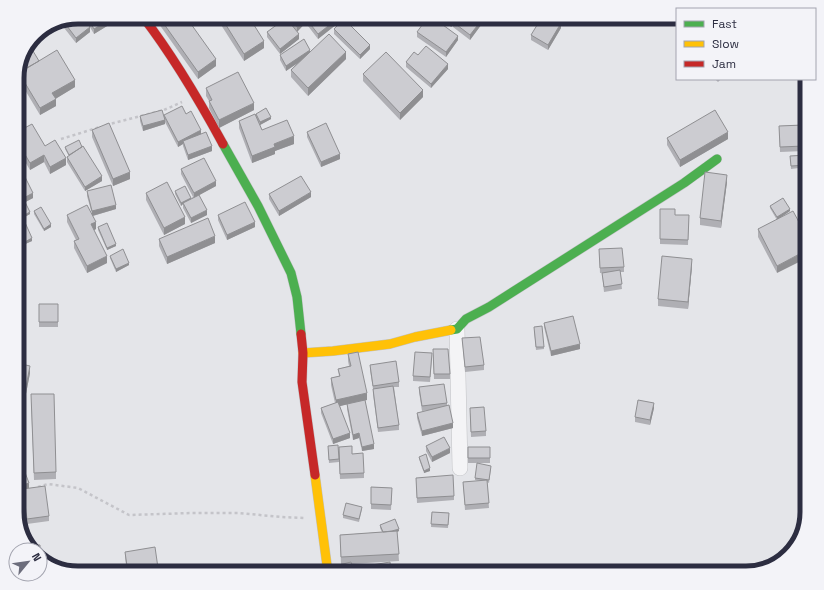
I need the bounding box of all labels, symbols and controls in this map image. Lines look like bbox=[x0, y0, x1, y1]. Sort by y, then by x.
legend bbox=[676, 8, 816, 80]
text: Fast bbox=[712, 16, 737, 32]
text: Slow bbox=[712, 36, 739, 52]
text: Jam bbox=[712, 56, 736, 72]
north arrow bbox=[8, 542, 48, 582]
text: N bbox=[29, 551, 45, 564]

